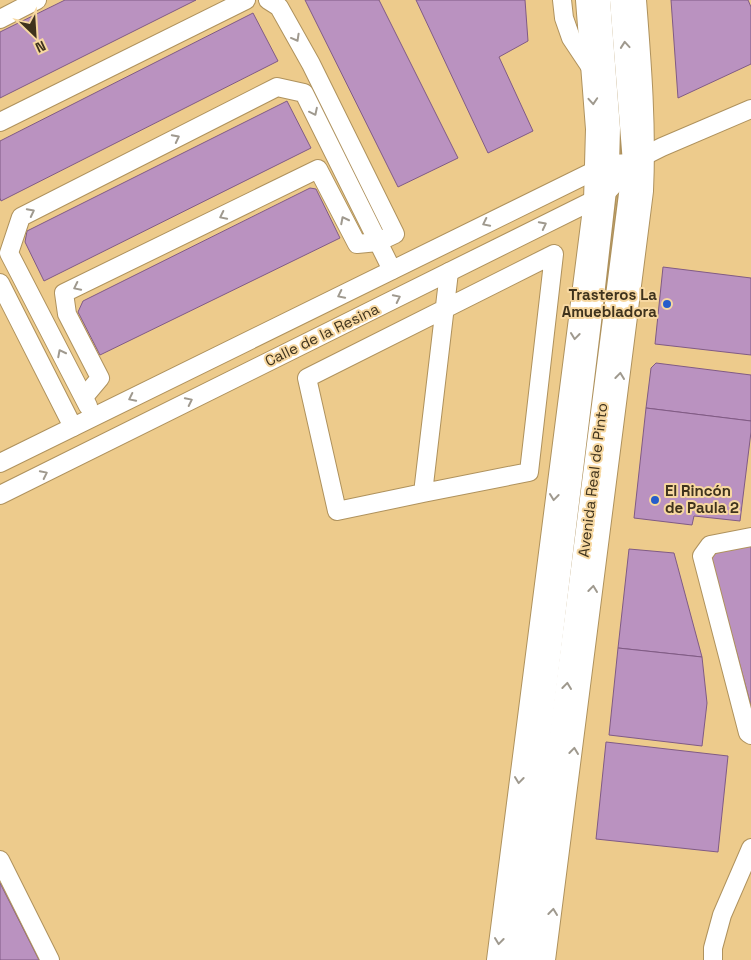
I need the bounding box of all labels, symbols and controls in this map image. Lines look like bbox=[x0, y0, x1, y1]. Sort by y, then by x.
north arrow bbox=[10, 10, 60, 60]
one-way arrow bbox=[290, 33, 300, 42]
text: N bbox=[32, 37, 49, 57]
one-way arrow bbox=[619, 40, 630, 48]
one-way arrow bbox=[587, 97, 598, 105]
one-way arrow bbox=[307, 107, 317, 116]
one-way arrow bbox=[171, 134, 180, 144]
one-way arrow bbox=[26, 208, 35, 218]
one-way arrow bbox=[219, 209, 228, 220]
one-way arrow bbox=[340, 216, 350, 225]
one-way arrow bbox=[483, 217, 492, 227]
one-way arrow bbox=[538, 221, 547, 231]
one-way arrow bbox=[73, 280, 82, 291]
place label: Trasteros La Amuebladora bbox=[562, 285, 657, 321]
one-way arrow bbox=[337, 289, 346, 299]
one-way arrow bbox=[392, 294, 401, 304]
marker: Trasteros La Amuebladora bbox=[661, 298, 673, 310]
street label: Calle de la Resina bbox=[262, 299, 382, 370]
one-way arrow bbox=[570, 332, 581, 340]
one-way arrow bbox=[58, 350, 68, 359]
one-way arrow bbox=[614, 372, 625, 380]
one-way arrow bbox=[128, 392, 137, 402]
one-way arrow bbox=[184, 397, 193, 407]
street label: Avenida Real de Pinto bbox=[574, 402, 611, 558]
one-way arrow bbox=[38, 470, 47, 480]
place label: El Rincón de Paula 2 bbox=[665, 481, 739, 517]
one-way arrow bbox=[549, 493, 560, 501]
marker: El Rincón de Paula 2 bbox=[649, 494, 661, 506]
one-way arrow bbox=[587, 585, 598, 593]
one-way arrow bbox=[561, 682, 572, 690]
one-way arrow bbox=[568, 746, 579, 754]
one-way arrow bbox=[515, 775, 525, 784]
one-way arrow bbox=[547, 907, 558, 915]
one-way arrow bbox=[494, 937, 505, 945]

